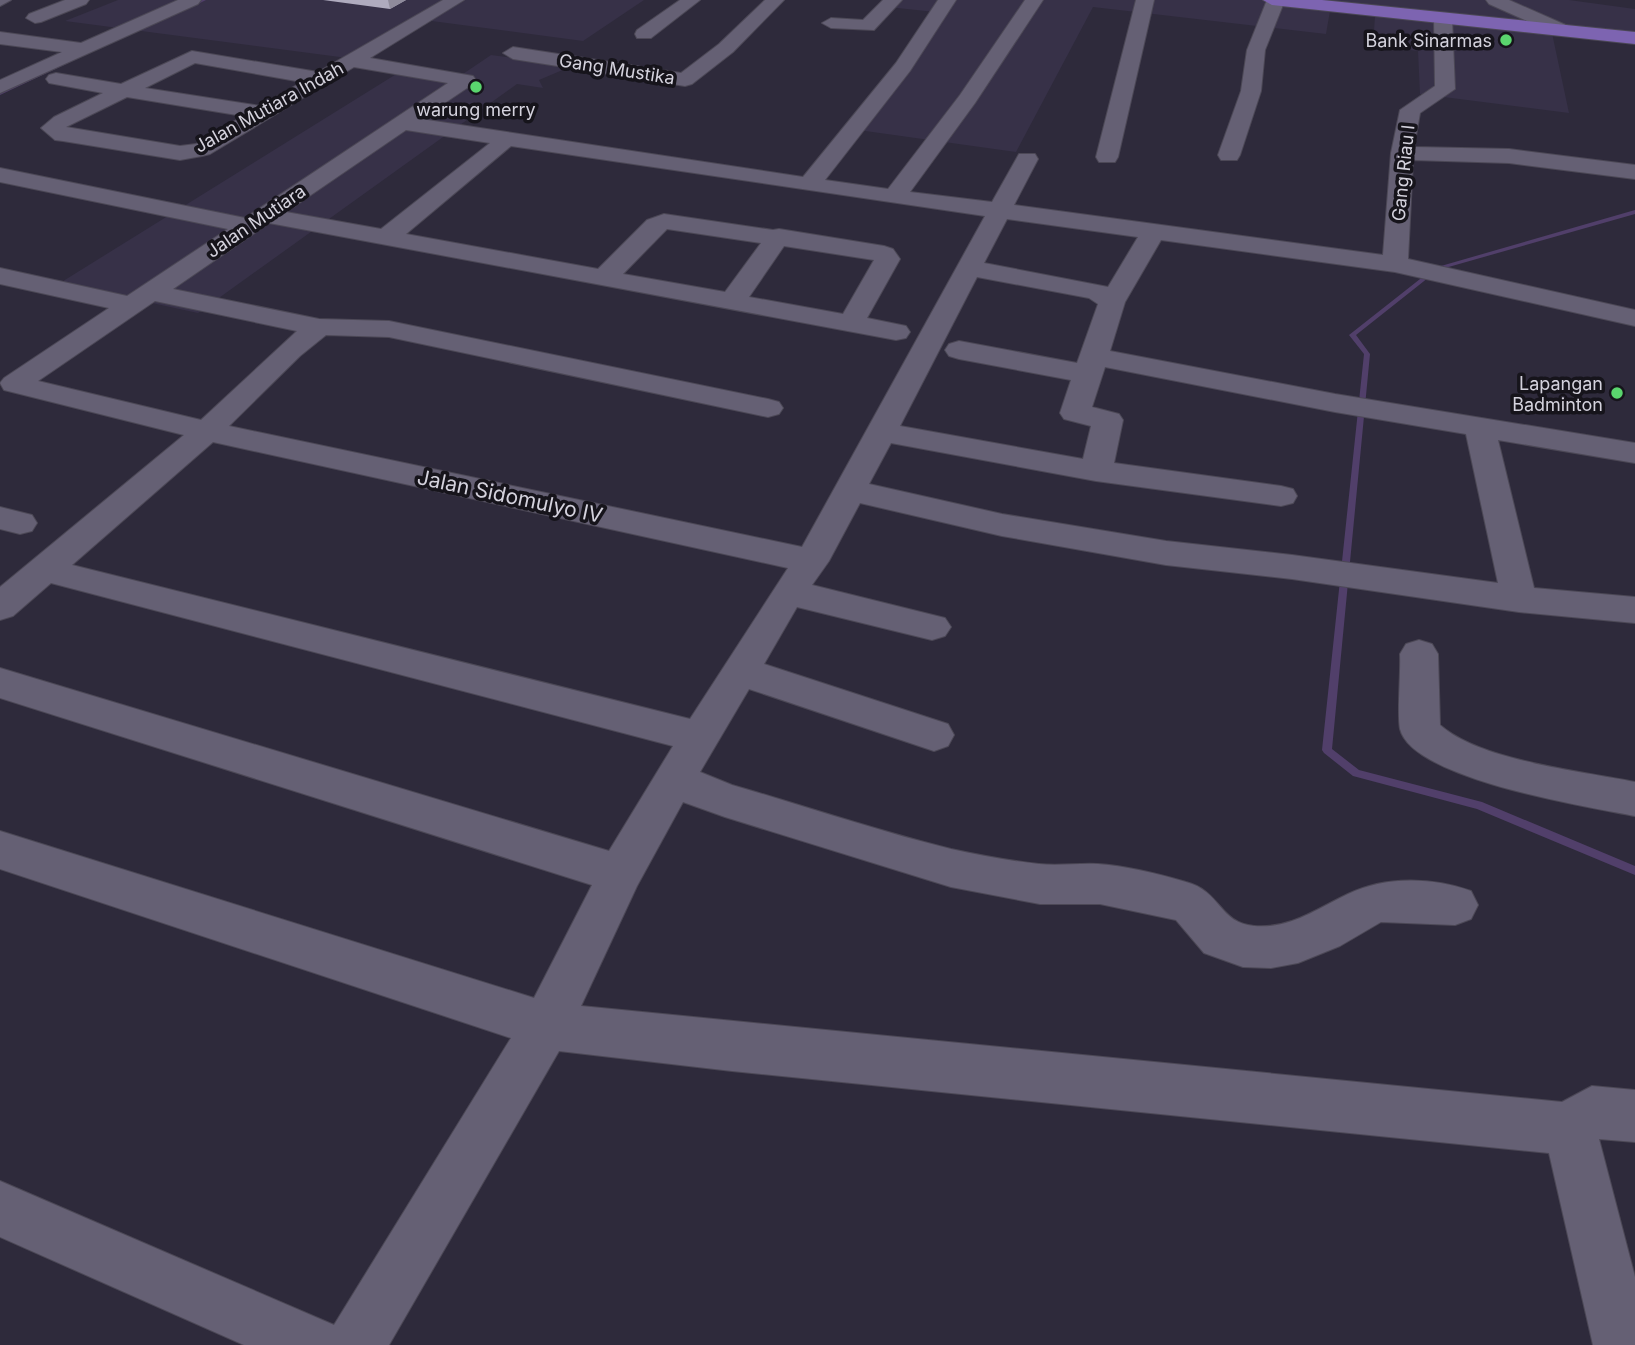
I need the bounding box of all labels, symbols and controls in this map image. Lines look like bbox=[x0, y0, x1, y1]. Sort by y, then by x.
place label: Bank Sinarmas bbox=[1365, 30, 1492, 51]
marker: Bank Sinarmas bbox=[1498, 32, 1514, 48]
street label: Gang Mustika bbox=[558, 49, 676, 89]
street label: Jalan Mutiara Indah bbox=[191, 57, 347, 157]
marker: warung merry bbox=[468, 79, 484, 95]
place label: warung merry bbox=[416, 99, 536, 120]
street label: Gang Riau I bbox=[1387, 124, 1419, 222]
street label: Jalan Mutiara bbox=[203, 180, 309, 262]
place label: Lapangan Badminton bbox=[1512, 373, 1603, 415]
marker: Lapangan Badminton bbox=[1609, 385, 1625, 401]
street label: Jalan Sidomulyo IV bbox=[415, 464, 605, 528]

